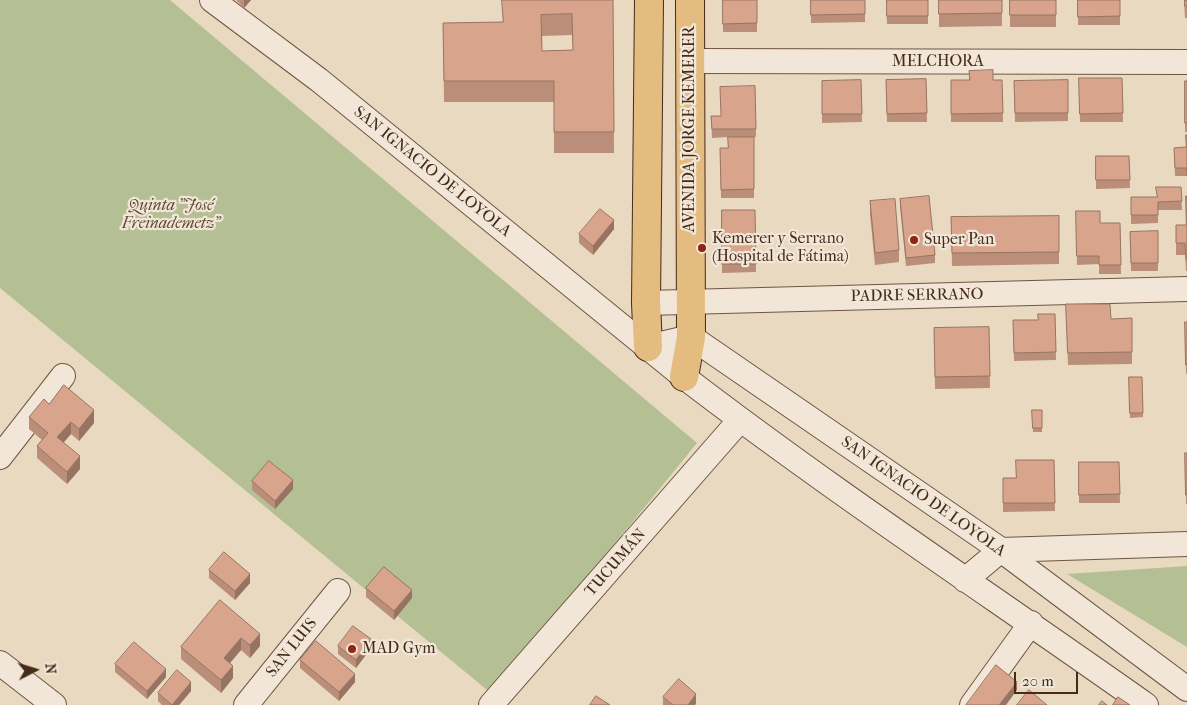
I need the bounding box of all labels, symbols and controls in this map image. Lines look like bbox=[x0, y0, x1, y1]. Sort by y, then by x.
street label: AVENIDA JORGE KEMERER bbox=[680, 26, 700, 232]
street label: MELCHORA bbox=[892, 52, 984, 72]
street label: SAN IGNACIO DE LOYOLA bbox=[350, 103, 514, 241]
park label: Quinta "José Freinademetz" bbox=[122, 196, 220, 234]
place label: Kemerer y Serrano (Hospital de Fátima) bbox=[712, 229, 849, 267]
place label: Super Pan bbox=[924, 230, 994, 250]
marker: Super Pan bbox=[908, 234, 920, 246]
marker: Kemerer y Serrano (Hospital de Fátima) bbox=[696, 242, 708, 254]
street label: PADRE SERRANO bbox=[851, 285, 983, 307]
street label: SAN IGNACIO DE LOYOLA bbox=[837, 433, 1009, 561]
street label: TUCUMÁN bbox=[581, 525, 651, 601]
street label: SAN LUIS bbox=[262, 615, 322, 681]
place label: MAD Gym bbox=[362, 639, 436, 659]
marker: MAD Gym bbox=[346, 643, 358, 655]
north arrow bbox=[10, 645, 60, 695]
scale bar bbox=[1017, 662, 1081, 694]
text: N bbox=[42, 663, 59, 675]
text: 20 m bbox=[1022, 672, 1054, 690]

